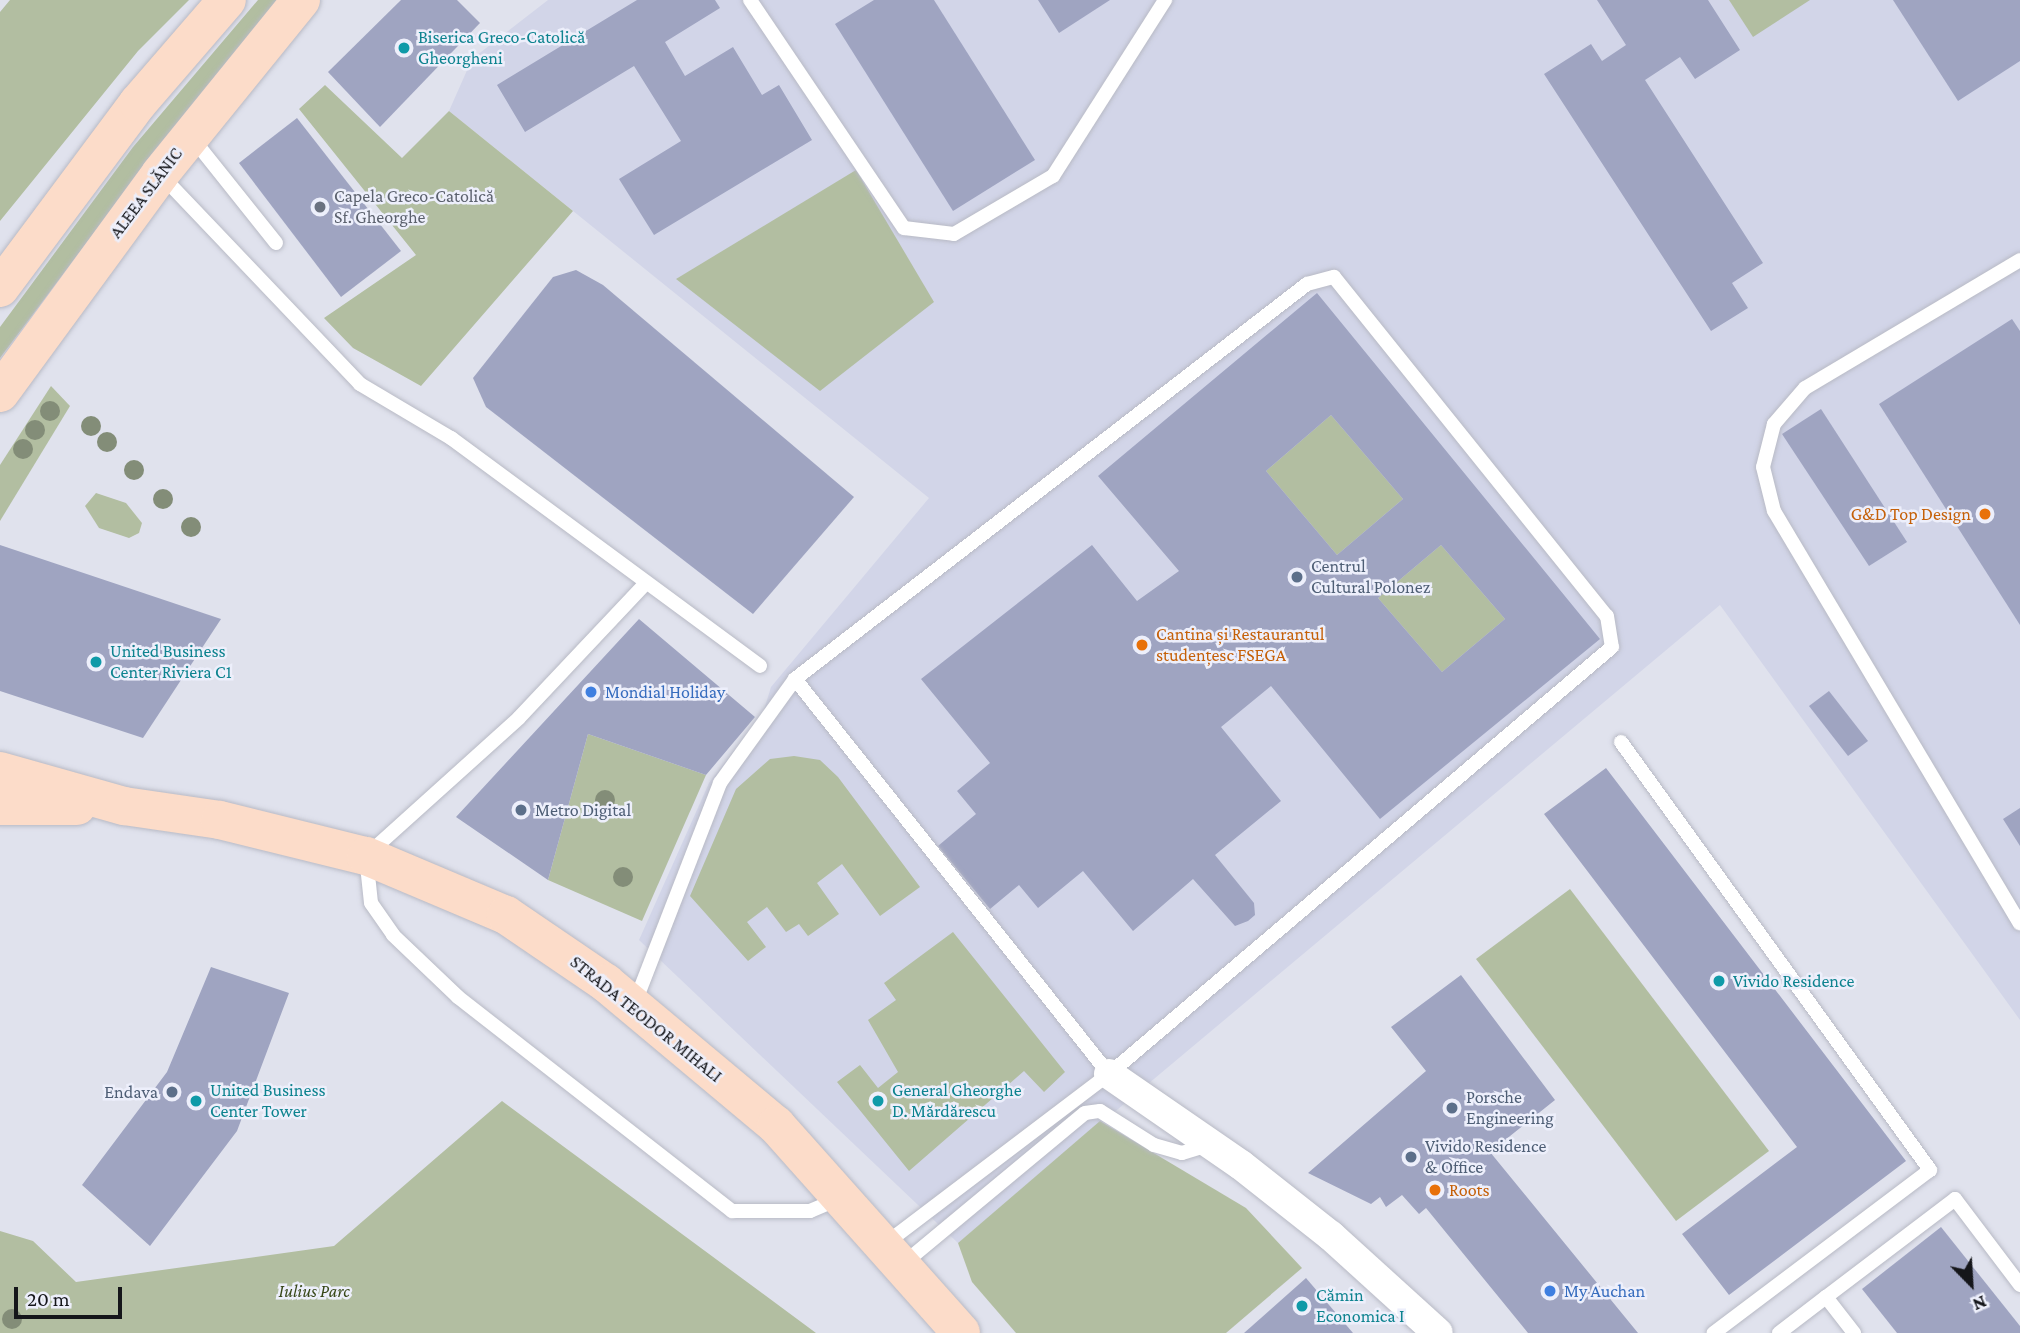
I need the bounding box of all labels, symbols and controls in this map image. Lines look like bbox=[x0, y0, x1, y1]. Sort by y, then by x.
place label: Biserica Greco-Catolică Gheorgheni bbox=[418, 27, 585, 70]
marker: Biserica Greco-Catolică Gheorgheni bbox=[396, 40, 412, 56]
street label: ALEEA SLĂNIC bbox=[105, 143, 187, 243]
place label: Capela Greco-Catolică Sf. Gheorghe bbox=[334, 186, 494, 228]
marker: Capela Greco-Catolică Sf. Gheorghe bbox=[312, 199, 328, 215]
place label: G&D Top Design bbox=[1851, 503, 1971, 525]
marker: G&D Top Design bbox=[1977, 506, 1993, 522]
place label: Centrul Cultural Polonez bbox=[1311, 556, 1430, 598]
marker: Centrul Cultural Polonez bbox=[1289, 569, 1305, 585]
place label: Cantina și Restaurantul studențesc FSEGA bbox=[1156, 624, 1324, 666]
marker: Cantina și Restaurantul studențesc FSEGA bbox=[1134, 637, 1150, 653]
place label: United Business Center Riviera C1 bbox=[110, 641, 232, 684]
marker: United Business Center Riviera C1 bbox=[88, 654, 104, 670]
place label: Mondial Holiday bbox=[605, 681, 725, 703]
marker: Mondial Holiday bbox=[583, 684, 599, 700]
place label: Metro Digital bbox=[535, 799, 631, 821]
marker: Metro Digital bbox=[513, 802, 529, 818]
street label: STRADA TEODOR MIHALI bbox=[566, 951, 726, 1087]
place label: Vivido Residence bbox=[1733, 970, 1854, 992]
marker: Vivido Residence bbox=[1711, 973, 1727, 989]
place label: United Business Center Tower bbox=[210, 1080, 326, 1122]
place label: General Gheorghe D. Mărdărescu bbox=[892, 1080, 1022, 1122]
place label: Endava bbox=[104, 1081, 158, 1103]
marker: Endava bbox=[164, 1084, 180, 1100]
place label: Porsche Engineering bbox=[1466, 1087, 1554, 1130]
marker: United Business Center Tower bbox=[188, 1093, 204, 1109]
marker: General Gheorghe D. Mărdărescu bbox=[870, 1093, 886, 1109]
marker: Porsche Engineering bbox=[1444, 1100, 1460, 1116]
place label: Vivido Residence & Office bbox=[1425, 1136, 1546, 1178]
marker: Vivido Residence & Office bbox=[1403, 1149, 1419, 1165]
place label: Roots bbox=[1449, 1179, 1489, 1201]
marker: Roots bbox=[1427, 1182, 1443, 1198]
north arrow bbox=[1936, 1249, 2006, 1319]
scale bar bbox=[18, 1274, 126, 1318]
park label: Iulius Parc bbox=[278, 1280, 350, 1302]
place label: My Auchan bbox=[1564, 1280, 1645, 1302]
marker: My Auchan bbox=[1542, 1283, 1558, 1299]
place label: Cămin Economica I bbox=[1316, 1285, 1404, 1328]
text: 20 m bbox=[27, 1287, 70, 1311]
text: N bbox=[1970, 1291, 1990, 1316]
marker: Cămin Economica I bbox=[1294, 1298, 1310, 1314]

